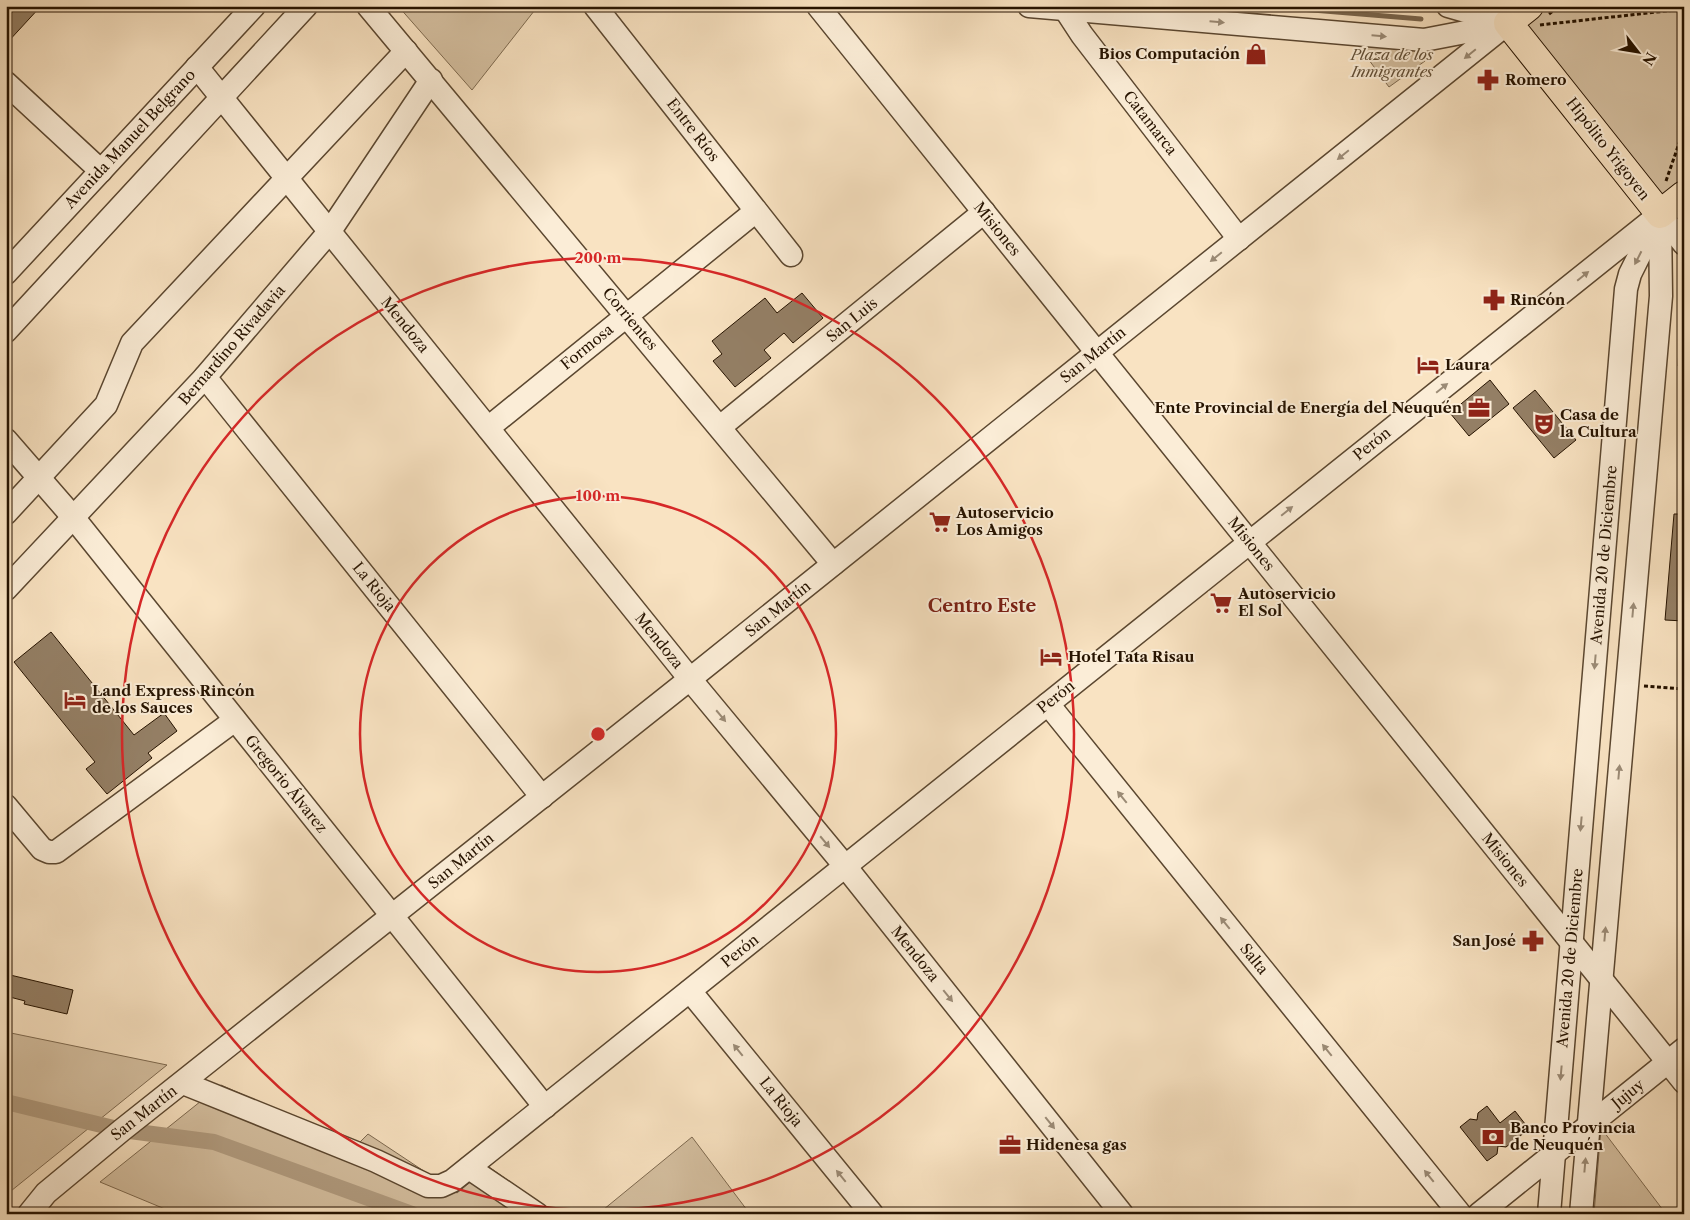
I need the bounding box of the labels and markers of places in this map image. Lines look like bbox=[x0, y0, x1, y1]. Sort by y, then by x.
shop icon: Bios Computación bbox=[1243, 41, 1269, 67]
place label: Bios Computación bbox=[1099, 44, 1241, 63]
pharmacy icon: Romero bbox=[1475, 67, 1501, 93]
place label: Romero bbox=[1505, 70, 1567, 89]
pharmacy icon: Rincón bbox=[1481, 287, 1507, 313]
place label: Rincón bbox=[1510, 290, 1566, 309]
hotel icon: Laura bbox=[1415, 352, 1441, 378]
place label: Laura bbox=[1445, 355, 1490, 374]
office icon: Ente Provincial de Energía del Neuquén bbox=[1466, 395, 1492, 421]
place label: Ente Provincial de Energía del Neuquén bbox=[1154, 398, 1463, 417]
place label: Casa de la Cultura bbox=[1560, 405, 1637, 441]
theatre icon: Casa de la Cultura bbox=[1531, 411, 1557, 437]
place label: Autoservicio Los Amigos bbox=[955, 503, 1054, 539]
supermarket icon: Autoservicio Los Amigos bbox=[927, 509, 953, 535]
place label: Autoservicio El Sol bbox=[1237, 584, 1336, 620]
supermarket icon: Autoservicio El Sol bbox=[1208, 590, 1234, 616]
hotel icon: Hotel Tata Risau bbox=[1038, 644, 1064, 670]
place label: Hotel Tata Risau bbox=[1068, 647, 1194, 666]
place label: Land Express Rincón de los Sauces bbox=[92, 681, 256, 717]
hotel icon: Land Express Rincón de los Sauces bbox=[62, 687, 88, 713]
centre of rings bbox=[589, 725, 607, 743]
pharmacy icon: San José bbox=[1520, 928, 1546, 954]
place label: San José bbox=[1453, 931, 1516, 950]
place label: Banco Provincia de Neuquén bbox=[1510, 1118, 1636, 1154]
bank icon: Banco Provincia de Neuquén bbox=[1480, 1124, 1506, 1150]
office icon: Hidenesa gas bbox=[997, 1132, 1023, 1158]
place label: Hidenesa gas bbox=[1026, 1135, 1127, 1154]

